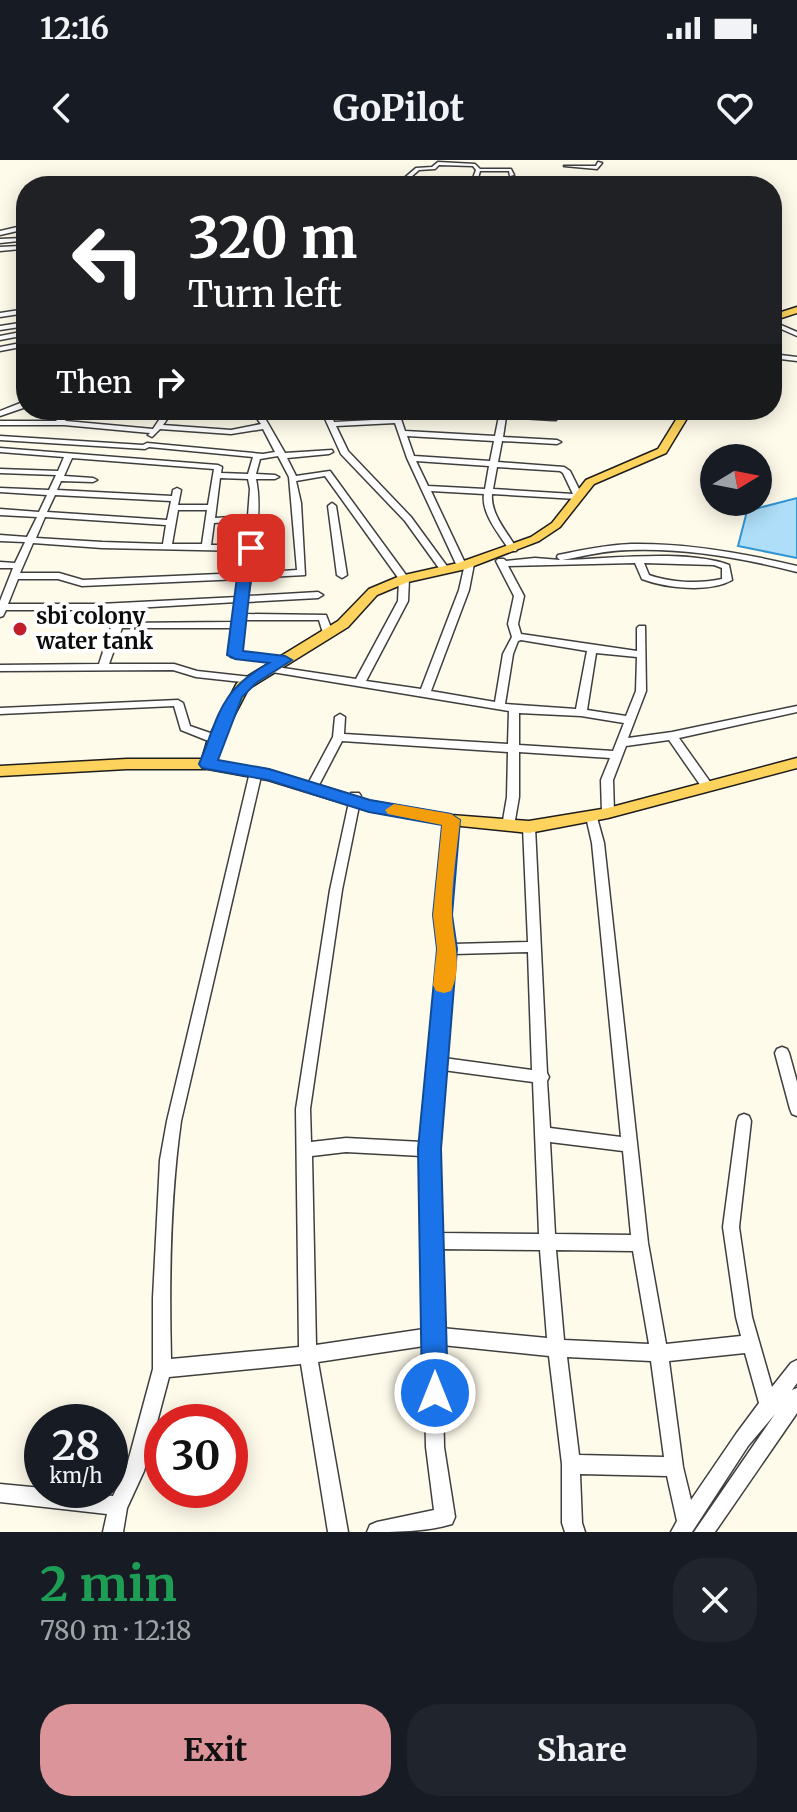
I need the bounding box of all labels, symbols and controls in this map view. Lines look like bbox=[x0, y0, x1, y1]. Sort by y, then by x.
text: 12:16 bbox=[40, 9, 109, 47]
icon: back bbox=[40, 86, 84, 130]
text: GoPilot bbox=[333, 86, 464, 131]
icon: heart bbox=[713, 86, 757, 130]
text: 320 m bbox=[188, 203, 357, 273]
icon: left bbox=[56, 208, 160, 312]
text: Turn left bbox=[188, 272, 342, 317]
icon: right bbox=[148, 360, 192, 404]
text: Then bbox=[56, 363, 132, 401]
north arrow bbox=[700, 444, 772, 516]
map controls bbox=[700, 444, 772, 516]
pin bbox=[217, 514, 285, 582]
icon: arrive bbox=[229, 526, 273, 570]
place label: sbi colony water tank bbox=[35, 602, 154, 655]
marker: sbi colony water tank bbox=[11, 620, 29, 638]
position arrow bbox=[393, 1351, 477, 1435]
speed limit sign: 30 bbox=[144, 1404, 248, 1508]
text: 28 bbox=[52, 1421, 100, 1471]
text: km/h bbox=[50, 1463, 102, 1488]
text: 2 min bbox=[40, 1554, 177, 1614]
button: close bbox=[673, 1558, 757, 1642]
text: 780 m · 12:18 bbox=[40, 1614, 192, 1647]
button: Exit bbox=[40, 1704, 391, 1796]
button: Share bbox=[407, 1704, 757, 1796]

